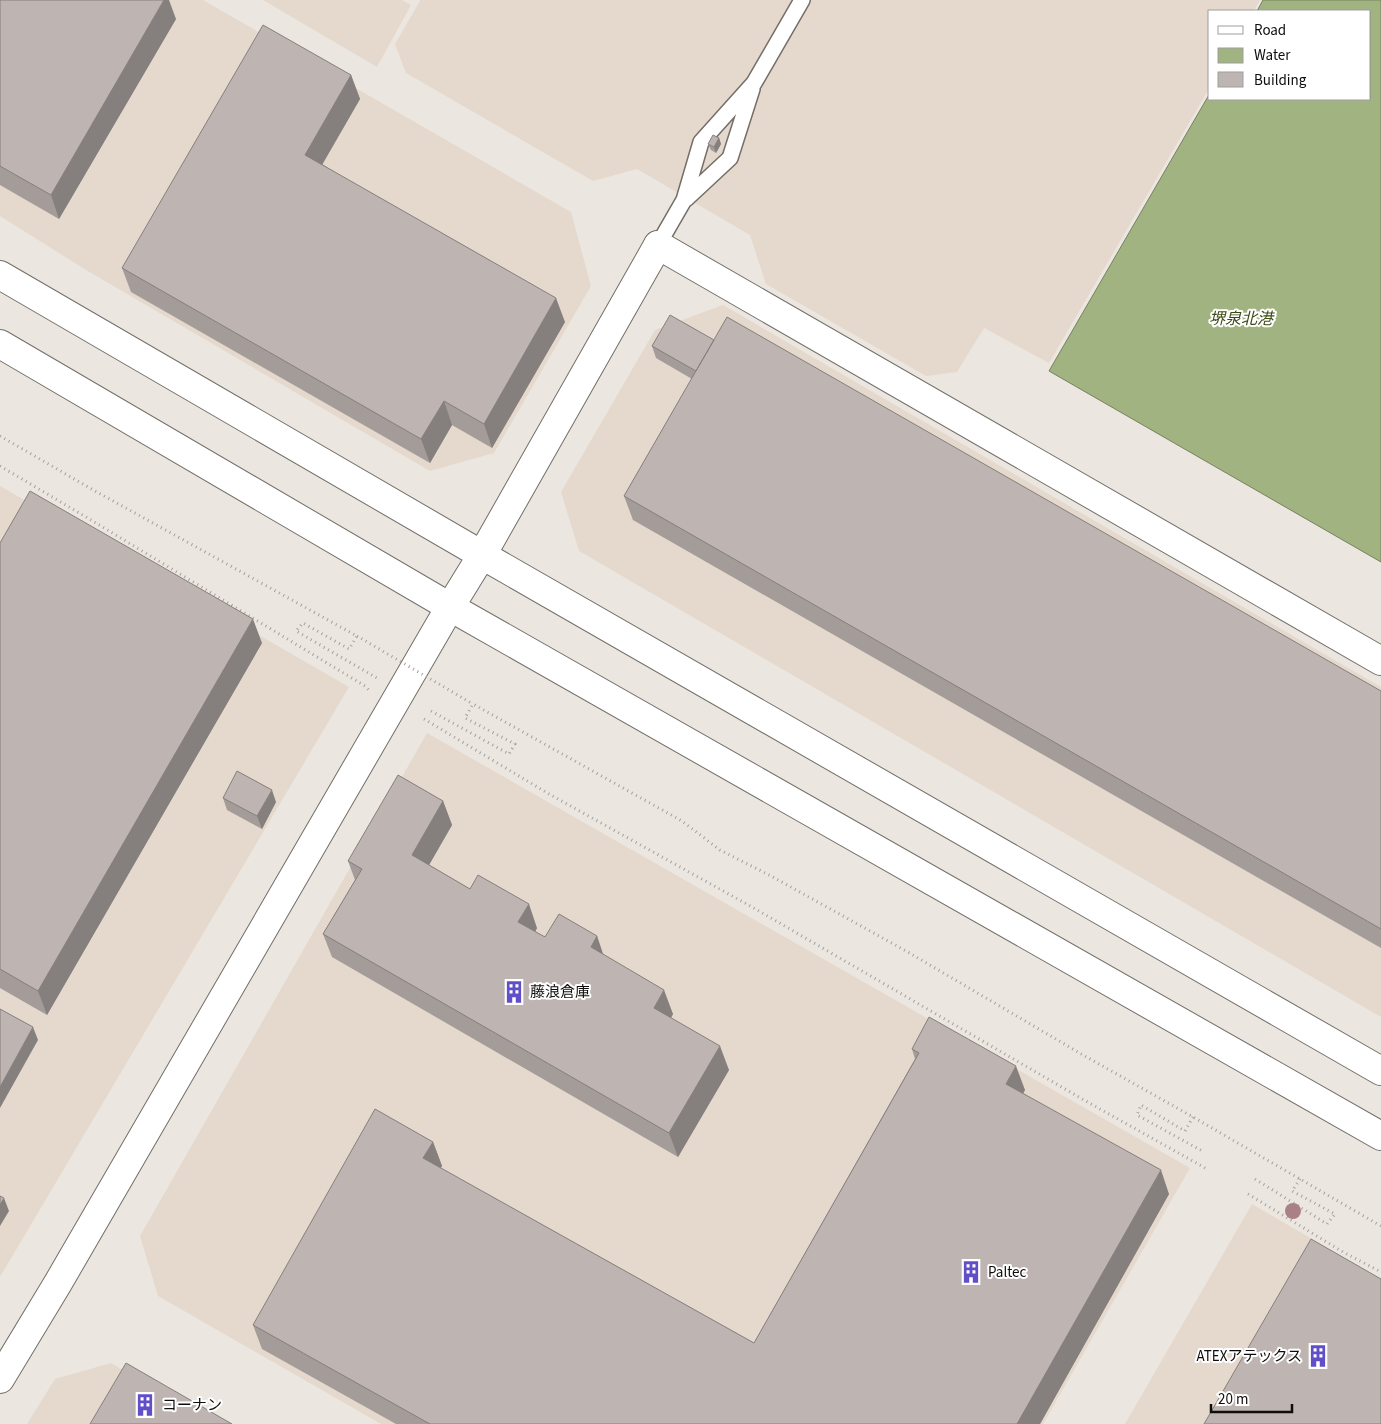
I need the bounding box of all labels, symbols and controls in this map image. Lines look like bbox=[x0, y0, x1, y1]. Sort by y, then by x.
legend bbox=[1208, 10, 1371, 100]
text: Road bbox=[1254, 20, 1286, 41]
text: Water bbox=[1254, 45, 1291, 66]
text: Building bbox=[1254, 70, 1307, 91]
water label: 堺泉北港 bbox=[1209, 308, 1275, 330]
building icon: 藤浪倉庫 bbox=[501, 979, 527, 1005]
place label: 藤浪倉庫 bbox=[530, 982, 590, 1003]
building icon: Paltec bbox=[958, 1259, 984, 1285]
place label: Paltec bbox=[988, 1262, 1027, 1283]
building icon: ATEXアテックス bbox=[1305, 1343, 1331, 1369]
place label: ATEXアテックス bbox=[1196, 1346, 1302, 1367]
scale bar bbox=[1211, 1382, 1292, 1414]
text: 20 m bbox=[1218, 1389, 1248, 1410]
building icon: コーナン bbox=[132, 1392, 158, 1418]
place label: コーナン bbox=[162, 1395, 222, 1416]

